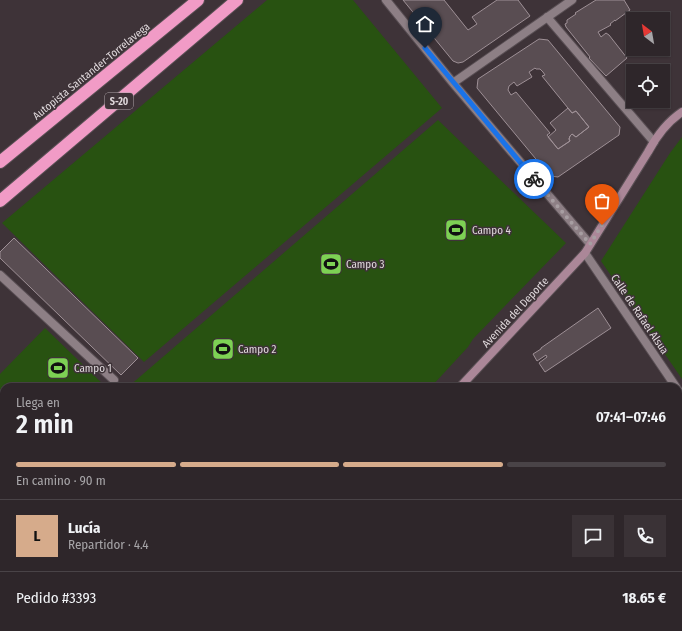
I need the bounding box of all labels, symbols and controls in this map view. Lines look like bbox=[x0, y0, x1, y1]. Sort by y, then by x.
pin bbox=[408, 7.0, 442, 48]
north arrow bbox=[626, 12, 670, 56]
map controls bbox=[626, 12, 670, 108]
icon: home bbox=[414, 13, 436, 35]
street label: Autopista Santander-Torrelavega bbox=[30, 20, 153, 123]
button: locate bbox=[626, 64, 670, 108]
road number: S-20 bbox=[105, 93, 133, 109]
courier bbox=[514, 159, 554, 199]
icon: bike bbox=[523, 168, 545, 190]
pin bbox=[585, 184, 619, 225]
icon: bag bbox=[591, 190, 613, 212]
sports icon: Campo 4 bbox=[443, 217, 469, 243]
place label: Campo 4 bbox=[472, 224, 512, 237]
sports icon: Campo 3 bbox=[318, 251, 344, 277]
place label: Campo 3 bbox=[346, 258, 385, 271]
street label: Calle de Rafael Alsua bbox=[608, 272, 671, 357]
street label: Avenida del Deporte bbox=[479, 274, 551, 350]
sports icon: Campo 2 bbox=[210, 336, 236, 362]
place label: Campo 2 bbox=[238, 343, 277, 356]
sports icon: Campo 1 bbox=[45, 355, 71, 381]
place label: Campo 1 bbox=[74, 362, 112, 375]
text: Llega en bbox=[16, 395, 60, 410]
text: 07:41–07:46 bbox=[596, 408, 666, 426]
text: 2 min bbox=[16, 409, 74, 440]
text: En camino · 90 m bbox=[16, 473, 106, 488]
button: chat bbox=[572, 515, 614, 557]
button: phone bbox=[624, 515, 666, 557]
text: Lucía bbox=[68, 519, 100, 537]
text: L bbox=[34, 527, 40, 545]
text: Repartidor · 4.4 bbox=[68, 537, 149, 552]
text: Pedido #3393 bbox=[16, 589, 96, 607]
text: 18.65 € bbox=[622, 589, 666, 607]

